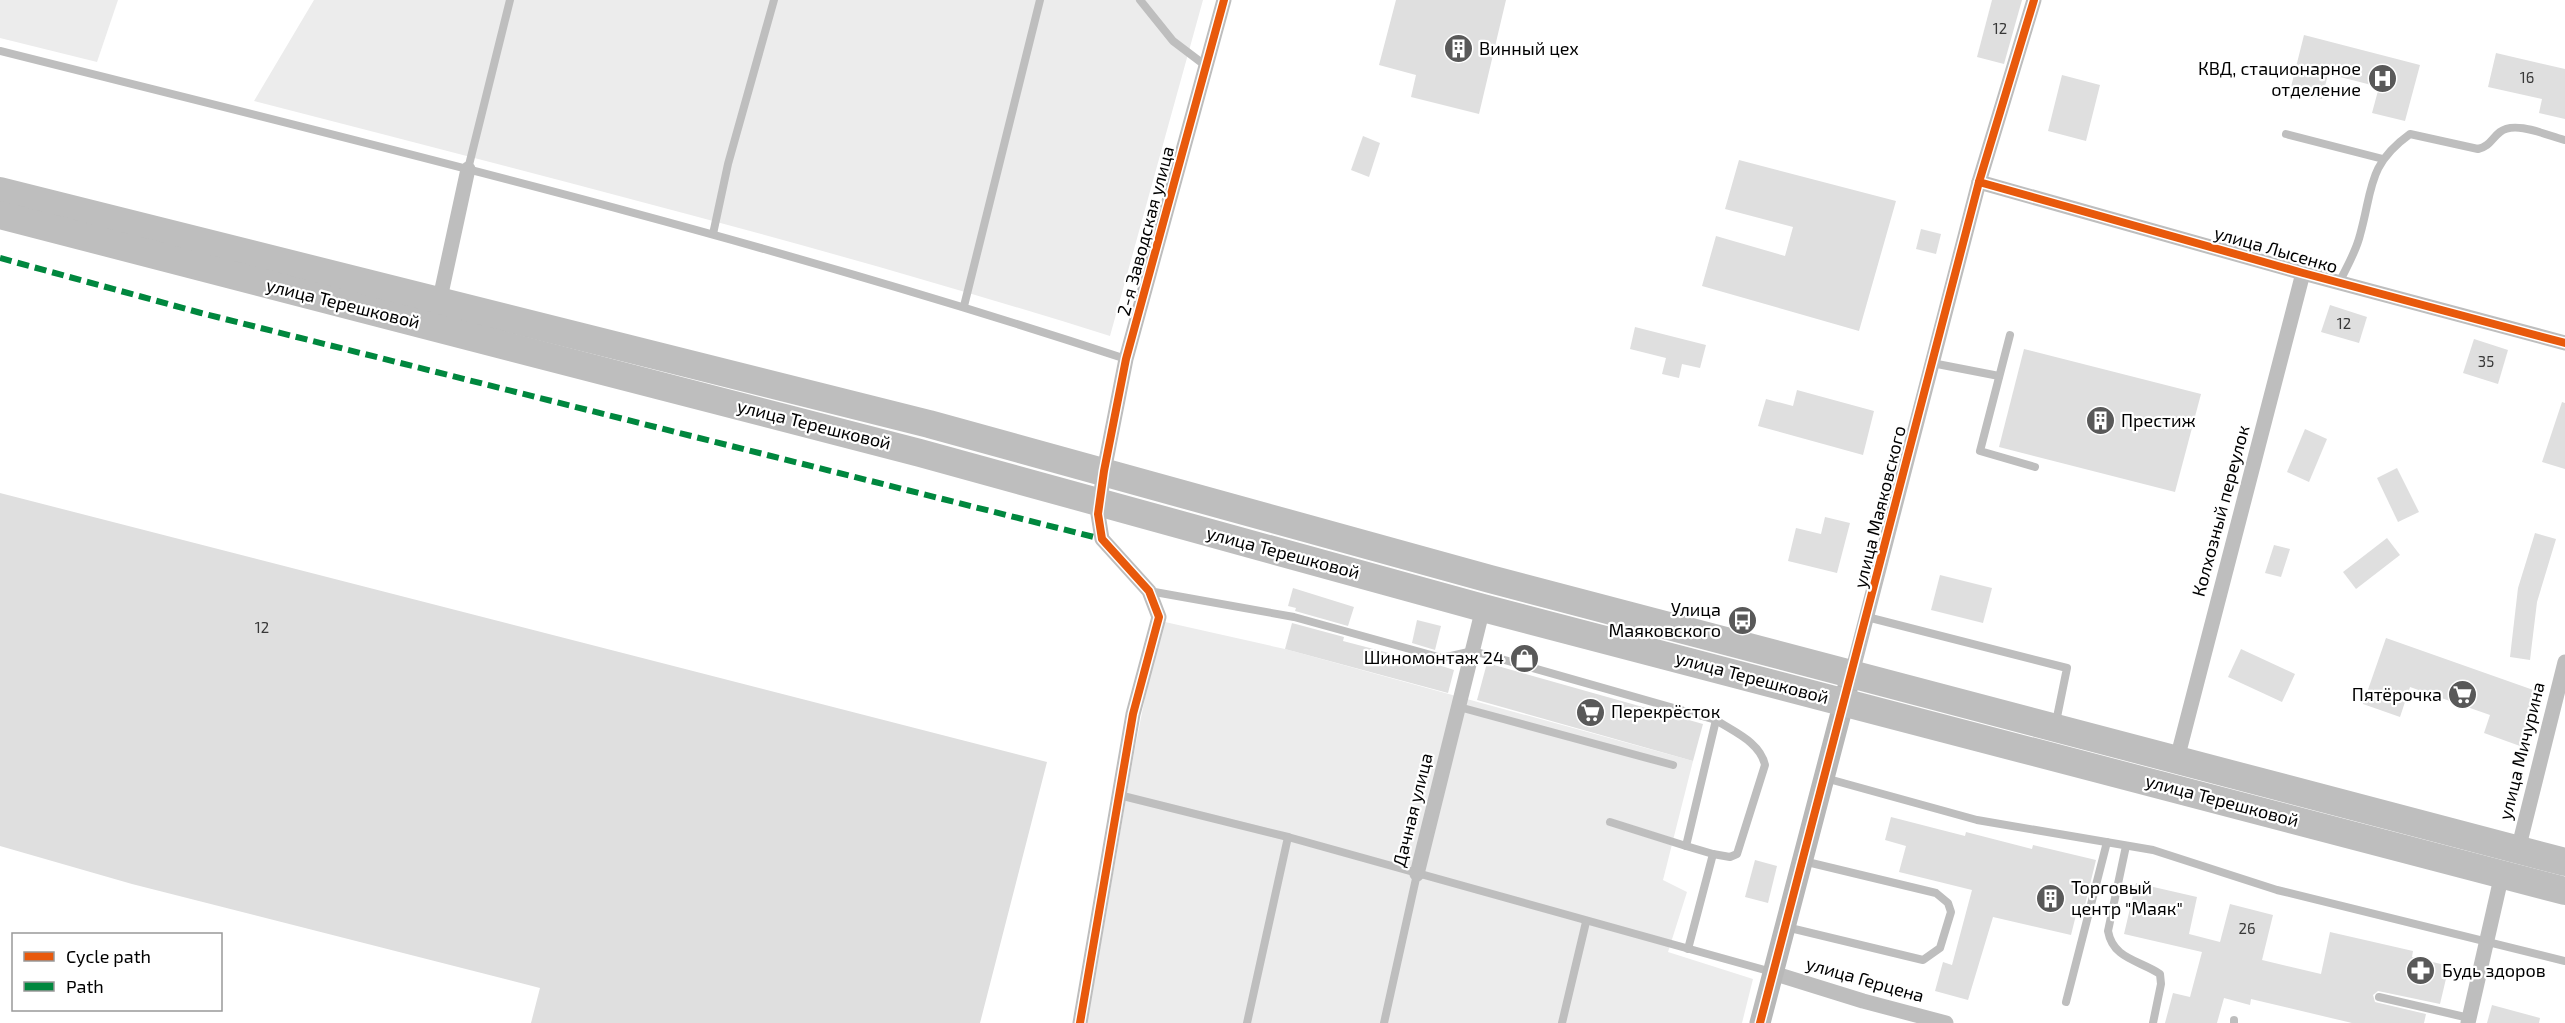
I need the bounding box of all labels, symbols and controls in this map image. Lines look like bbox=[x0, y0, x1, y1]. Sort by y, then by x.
house number: 12 bbox=[1993, 19, 2007, 37]
building icon: Винный цех bbox=[1442, 33, 1474, 65]
place label: Винный цех bbox=[1479, 37, 1579, 59]
place label: КВД, стационарное отделение bbox=[2198, 57, 2361, 100]
hospital icon: КВД, стационарное отделение bbox=[2366, 63, 2398, 95]
house number: 16 bbox=[2520, 68, 2534, 86]
street label: 2-я Заводская улица bbox=[1112, 143, 1178, 318]
street label: улица Лысенко bbox=[2212, 221, 2341, 277]
street label: улица Терешковой bbox=[264, 273, 422, 333]
house number: 12 bbox=[2337, 314, 2351, 332]
house number: 35 bbox=[2478, 352, 2494, 370]
street label: улица Терешковой bbox=[735, 394, 893, 454]
building icon: Престиж bbox=[2084, 405, 2116, 437]
place label: Престиж bbox=[2121, 409, 2196, 431]
street label: Колхозный переулок bbox=[2187, 422, 2254, 599]
street label: улица Маяковского bbox=[1848, 423, 1910, 590]
street label: улица Терешковой bbox=[1204, 521, 1362, 583]
place label: Улица Маяковского bbox=[1609, 598, 1721, 641]
bus stop icon: Улица Маяковского bbox=[1726, 604, 1758, 636]
house number: 12 bbox=[255, 618, 269, 636]
shop icon: Шиномонтаж 24 bbox=[1509, 642, 1541, 674]
place label: Шиномонтаж 24 bbox=[1364, 646, 1504, 668]
street label: улица Терешковой bbox=[1673, 646, 1831, 708]
supermarket icon: Пятёрочка bbox=[2447, 679, 2479, 711]
street label: улица Мичурина bbox=[2493, 680, 2549, 822]
place label: Пятёрочка bbox=[2352, 683, 2442, 705]
supermarket icon: Перекрёсток bbox=[1574, 696, 1606, 728]
place label: Перекрёсток bbox=[1611, 700, 1721, 722]
street label: Дачная улица bbox=[1387, 751, 1437, 869]
street label: улица Терешковой bbox=[2143, 769, 2301, 831]
place label: Торговый центр "Маяк" bbox=[2071, 876, 2183, 919]
building icon: Торговый центр "Маяк" bbox=[2034, 882, 2066, 914]
house number: 26 bbox=[2238, 919, 2256, 937]
legend bbox=[12, 933, 222, 1011]
text: Cycle path bbox=[66, 945, 151, 967]
street label: улица Герцена bbox=[1804, 952, 1927, 1006]
pharmacy icon: Будь здоров bbox=[2405, 955, 2437, 987]
place label: Будь здоров bbox=[2442, 959, 2546, 981]
text: Path bbox=[66, 975, 104, 997]

